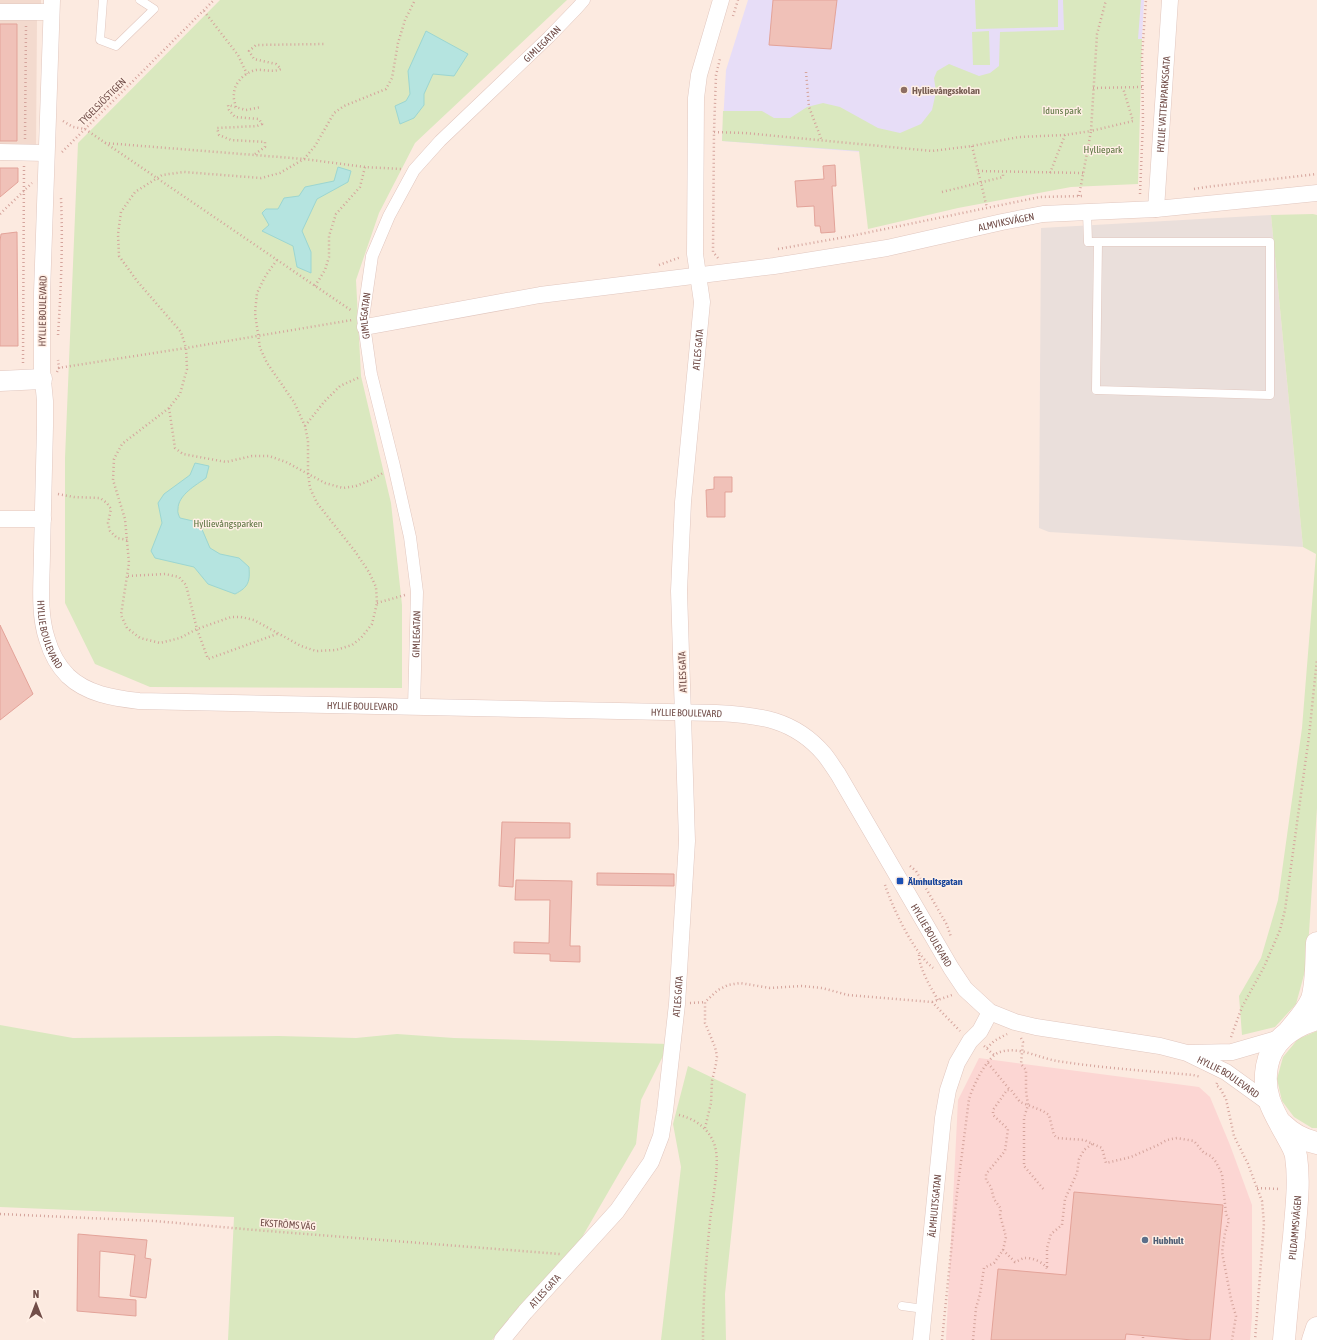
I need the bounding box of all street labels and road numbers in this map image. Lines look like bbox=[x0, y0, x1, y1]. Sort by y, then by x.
street label: GIMLEGATAN bbox=[521, 23, 563, 64]
street label: HYLLIE VATTENPARKSGATA bbox=[1155, 56, 1172, 153]
street label: TYGELSJÖSTIGEN bbox=[77, 76, 128, 127]
street label: ALMVIKSVÄGEN bbox=[977, 211, 1035, 233]
street label: HYLLIE BOULEVARD bbox=[36, 275, 49, 347]
street label: GIMLEGATAN bbox=[358, 291, 373, 340]
street label: ATLES GATA bbox=[691, 328, 705, 371]
street label: HYLLIE BOULEVARD bbox=[35, 600, 65, 671]
street label: GIMLEGATAN bbox=[410, 610, 423, 658]
street label: ATLES GATA bbox=[676, 651, 689, 693]
street label: HYLLIE BOULEVARD bbox=[327, 700, 398, 712]
street label: HYLLIE BOULEVARD bbox=[651, 707, 723, 719]
street label: HYLLIE BOULEVARD bbox=[909, 902, 954, 969]
street label: ATLES GATA bbox=[671, 975, 685, 1018]
street label: HYLLIE BOULEVARD bbox=[1195, 1054, 1262, 1101]
street label: ÄLMHULTSGATAN bbox=[926, 1174, 943, 1238]
street label: PILDAMMSVÄGEN bbox=[1287, 1195, 1303, 1260]
street label: EKSTRÖMS VÄG bbox=[260, 1217, 316, 1232]
street label: ATLES GATA bbox=[527, 1272, 563, 1310]

